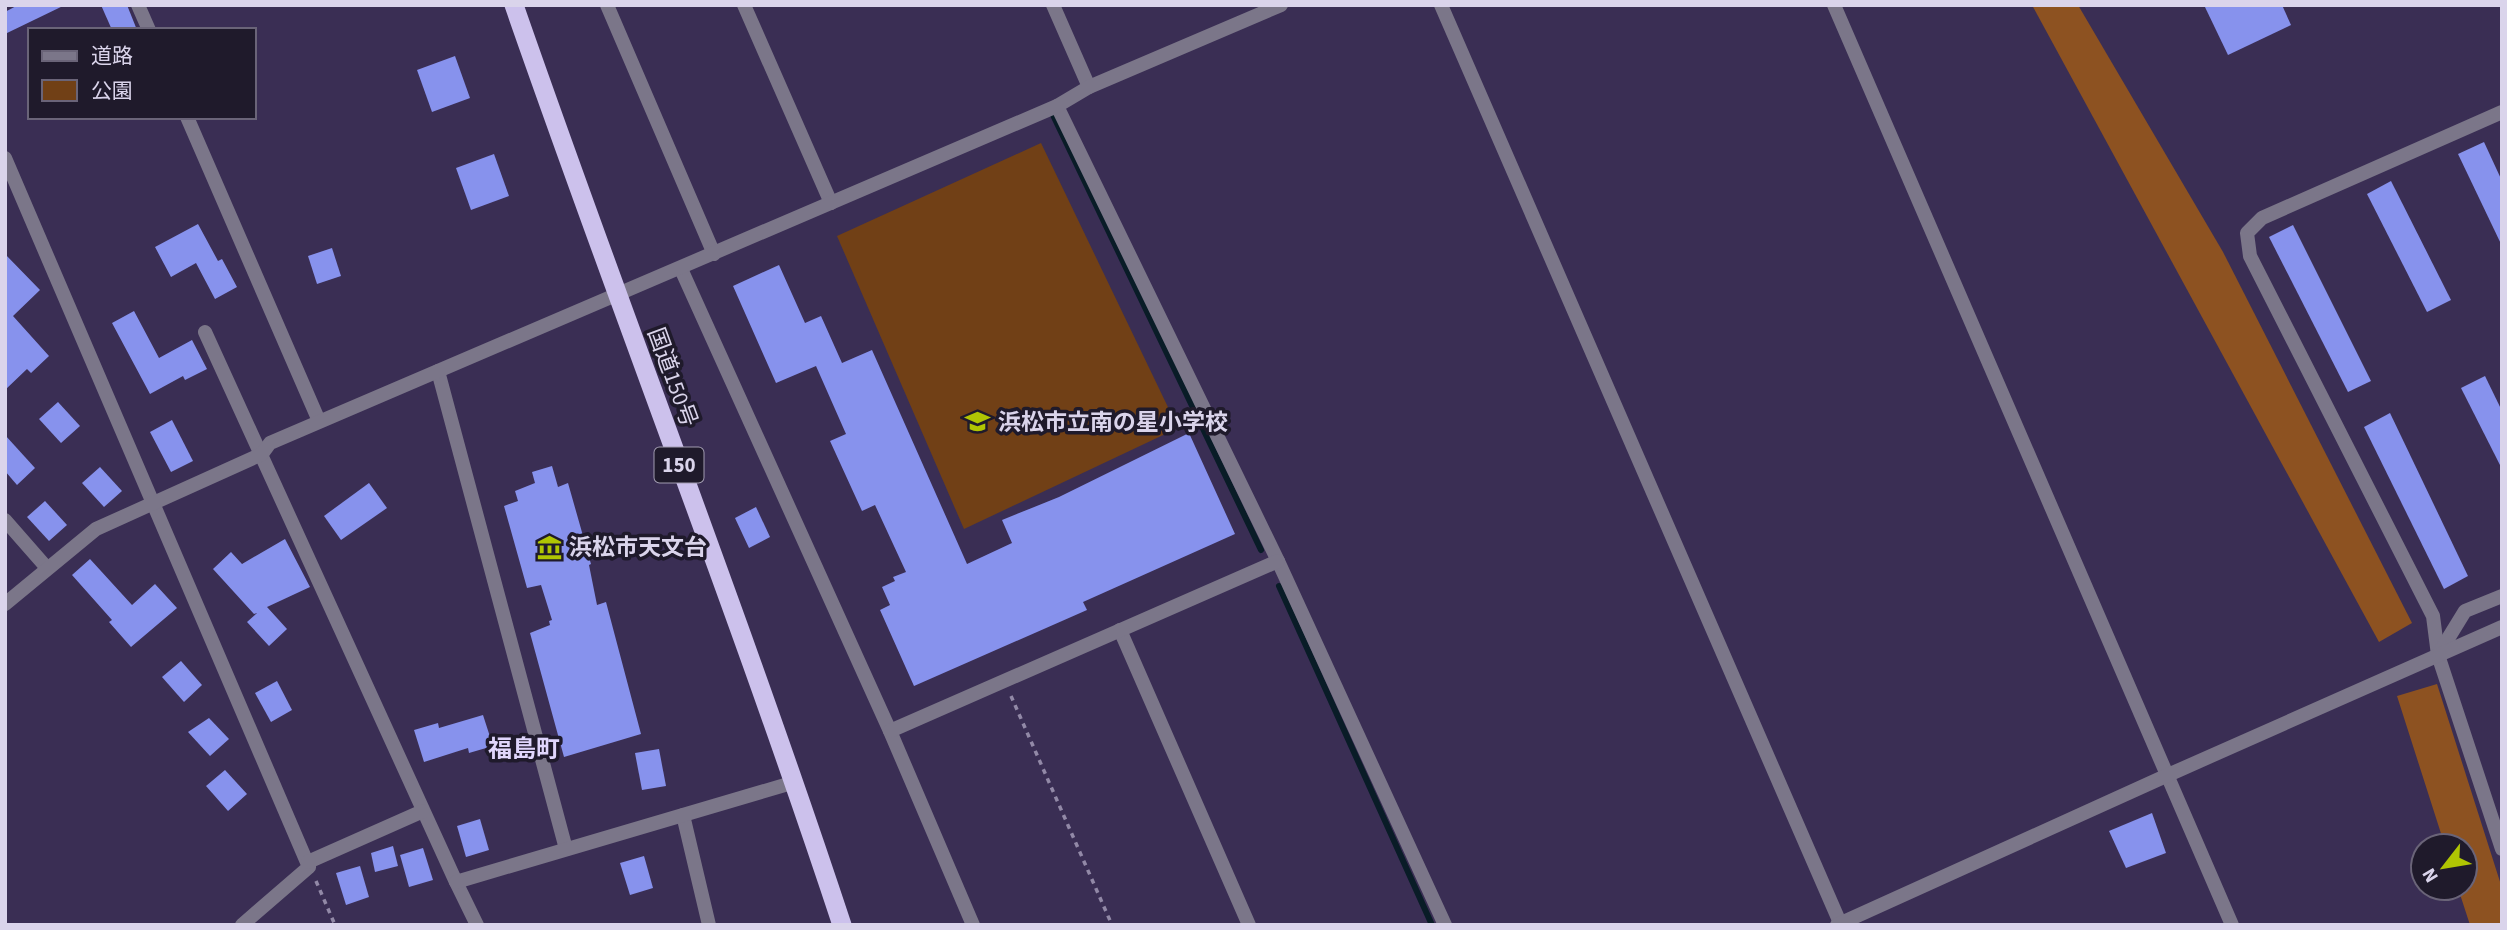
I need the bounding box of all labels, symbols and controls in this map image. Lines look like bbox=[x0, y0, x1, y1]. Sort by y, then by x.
legend bbox=[28, 28, 256, 119]
text: 道路 bbox=[91, 41, 133, 71]
text: 公園 bbox=[91, 76, 133, 106]
street label: 国道150号 bbox=[639, 323, 706, 431]
place label: 浜松市立南の星小学校 bbox=[998, 406, 1228, 439]
school or university icon: 浜松市立南の星小学校 bbox=[964, 408, 992, 436]
road number: 150 bbox=[654, 448, 704, 482]
place label: 浜松市天文台 bbox=[569, 531, 707, 564]
museum icon: 浜松市天文台 bbox=[535, 533, 563, 561]
district label: 福島町 bbox=[488, 732, 560, 767]
north arrow bbox=[2409, 832, 2479, 902]
text: N bbox=[2416, 863, 2446, 887]

